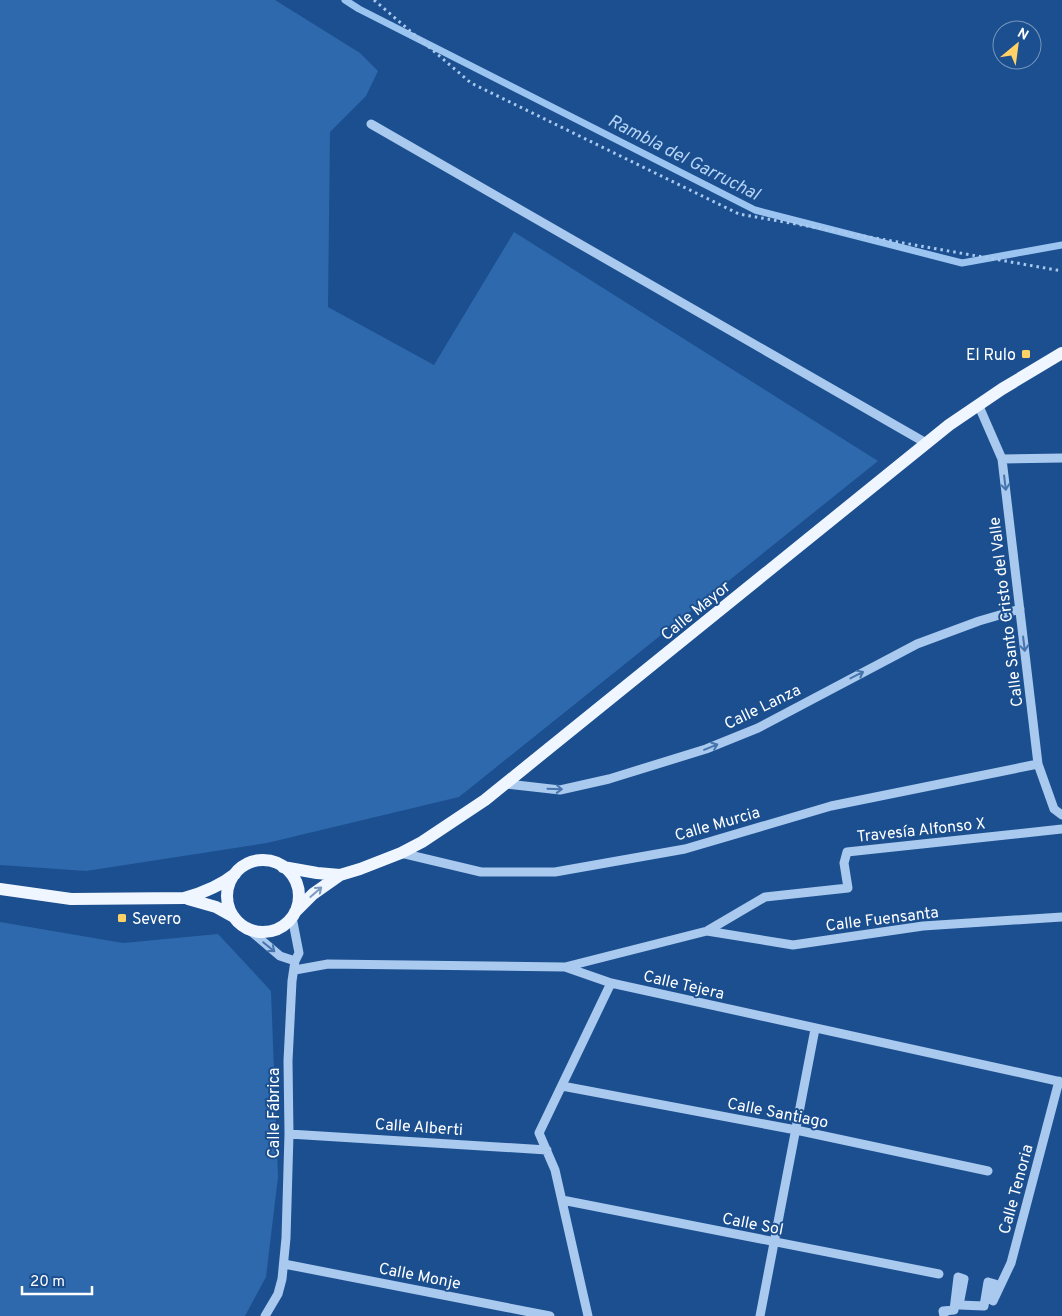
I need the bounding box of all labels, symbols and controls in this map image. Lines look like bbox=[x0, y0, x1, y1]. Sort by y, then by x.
north arrow bbox=[992, 20, 1042, 70]
text: N bbox=[1014, 25, 1031, 45]
water label: Rambla del Garruchal bbox=[603, 110, 764, 207]
place label: El Rulo bbox=[966, 346, 1016, 366]
marker: El Rulo bbox=[1020, 348, 1032, 360]
one-way arrow bbox=[1000, 475, 1010, 491]
street label: Calle Santo Cristo del Valle bbox=[985, 516, 1029, 708]
street label: Calle Mayor bbox=[657, 577, 735, 646]
one-way arrow bbox=[1019, 636, 1029, 652]
one-way arrow bbox=[849, 670, 864, 680]
street label: Calle Lanza bbox=[721, 681, 804, 735]
one-way arrow bbox=[703, 741, 718, 751]
one-way arrow bbox=[546, 784, 563, 794]
street label: Calle Murcia bbox=[673, 803, 763, 847]
street label: Travesía Alfonso X bbox=[856, 814, 987, 848]
one-way arrow bbox=[309, 887, 322, 898]
street label: Calle Fuensanta bbox=[825, 903, 940, 937]
place label: Severo bbox=[132, 910, 181, 930]
marker: Severo bbox=[116, 912, 128, 924]
one-way arrow bbox=[263, 942, 276, 953]
street label: Calle Tejera bbox=[641, 967, 726, 1005]
street label: Calle Fábrica bbox=[265, 1067, 285, 1159]
street label: Calle Santiago bbox=[725, 1094, 830, 1134]
street label: Calle Alberti bbox=[374, 1115, 464, 1141]
street label: Calle Tenoria bbox=[995, 1142, 1039, 1237]
street label: Calle Sol bbox=[720, 1209, 785, 1241]
street label: Calle Monje bbox=[377, 1259, 462, 1295]
scale bar bbox=[22, 1264, 92, 1296]
text: 20 m bbox=[30, 1273, 65, 1292]

